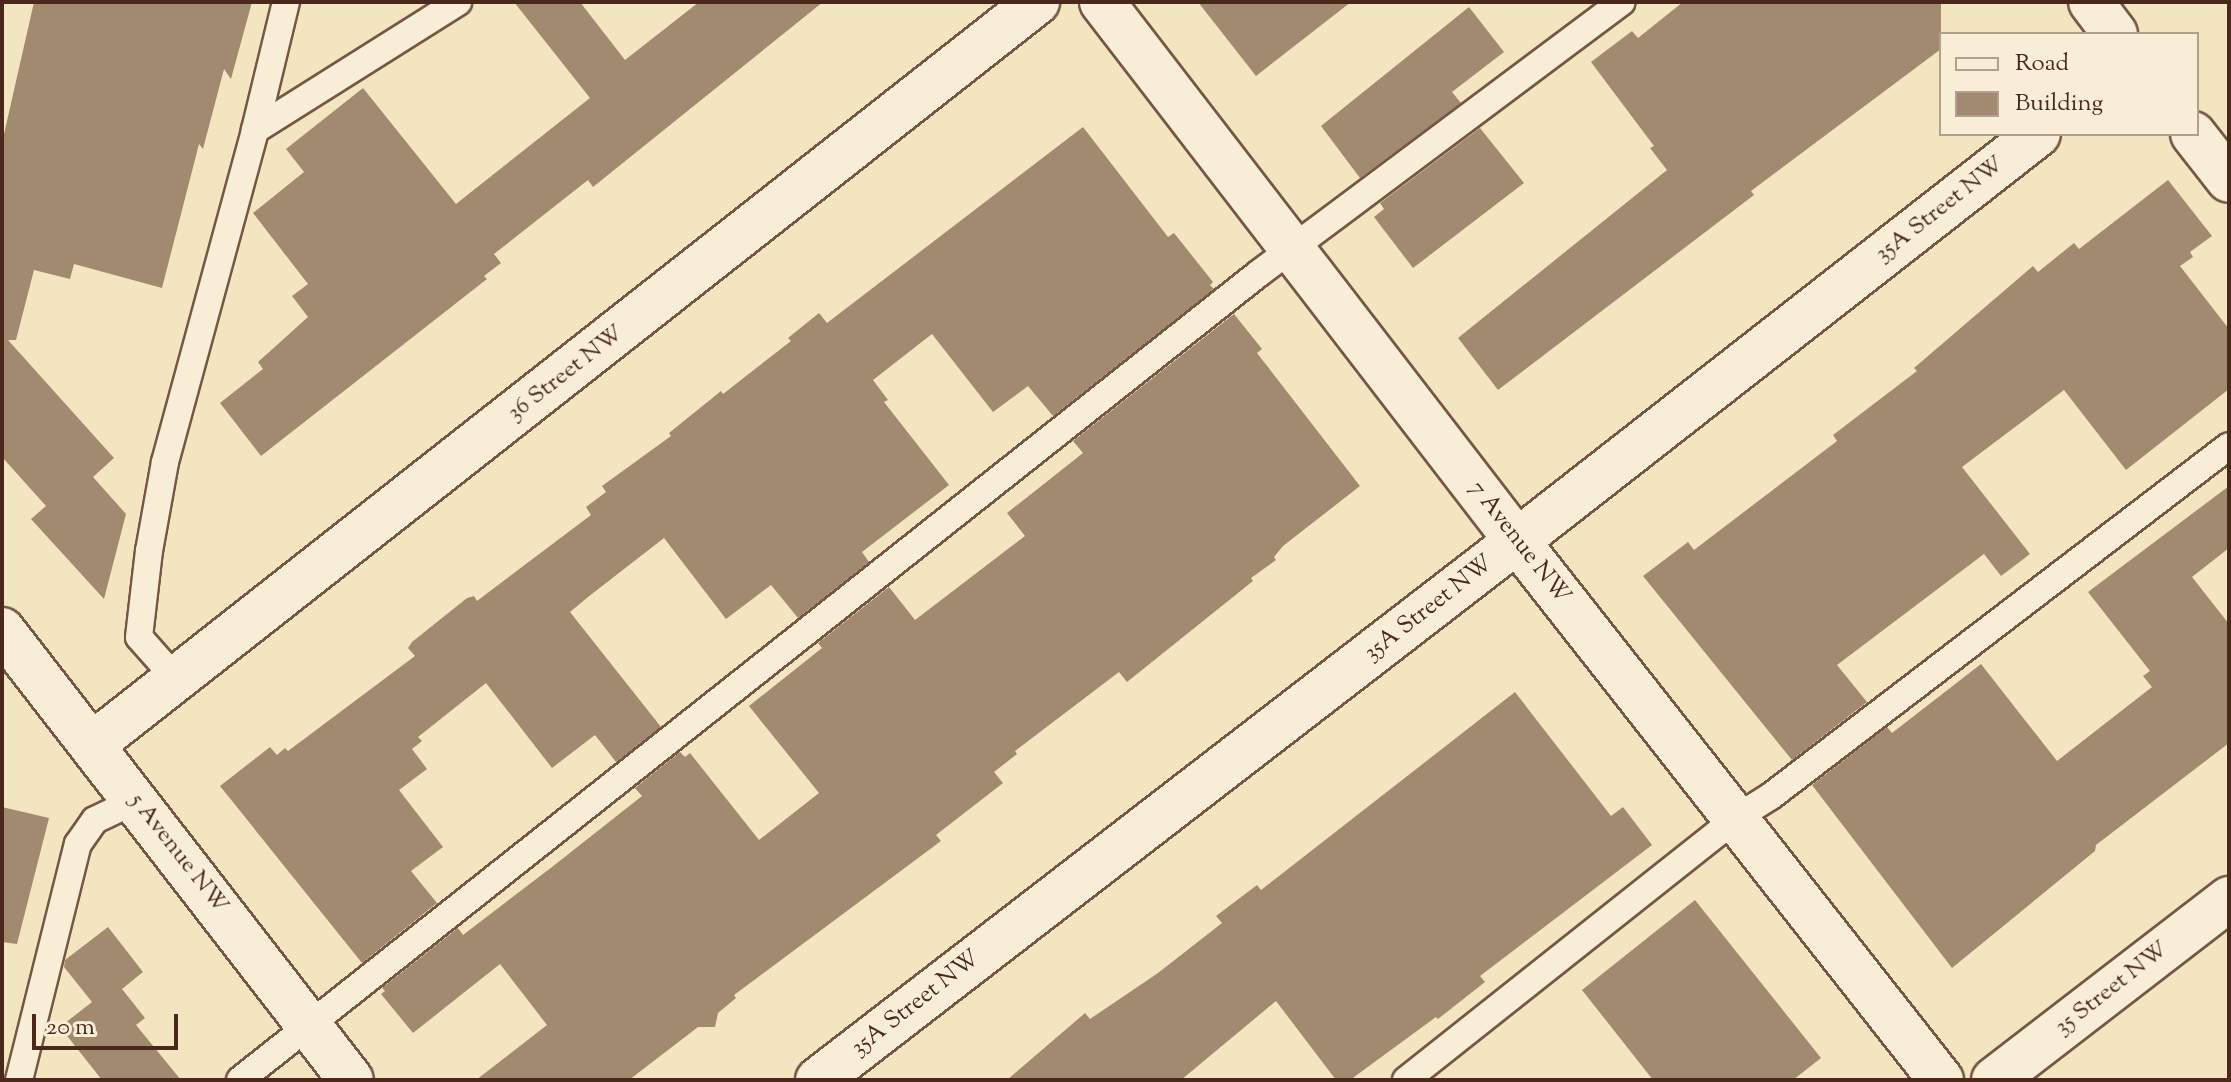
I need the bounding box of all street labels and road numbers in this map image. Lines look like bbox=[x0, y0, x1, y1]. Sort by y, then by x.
street label: 35A Street NW bbox=[1870, 151, 2010, 269]
street label: 36 Street NW bbox=[502, 320, 630, 428]
street label: 7 Avenue NW bbox=[1462, 476, 1576, 610]
street label: 35A Street NW bbox=[1359, 550, 1499, 668]
street label: 5 Avenue NW bbox=[122, 788, 234, 920]
street label: 35 Street NW bbox=[2050, 936, 2174, 1042]
street label: 35A Street NW bbox=[846, 945, 986, 1063]

